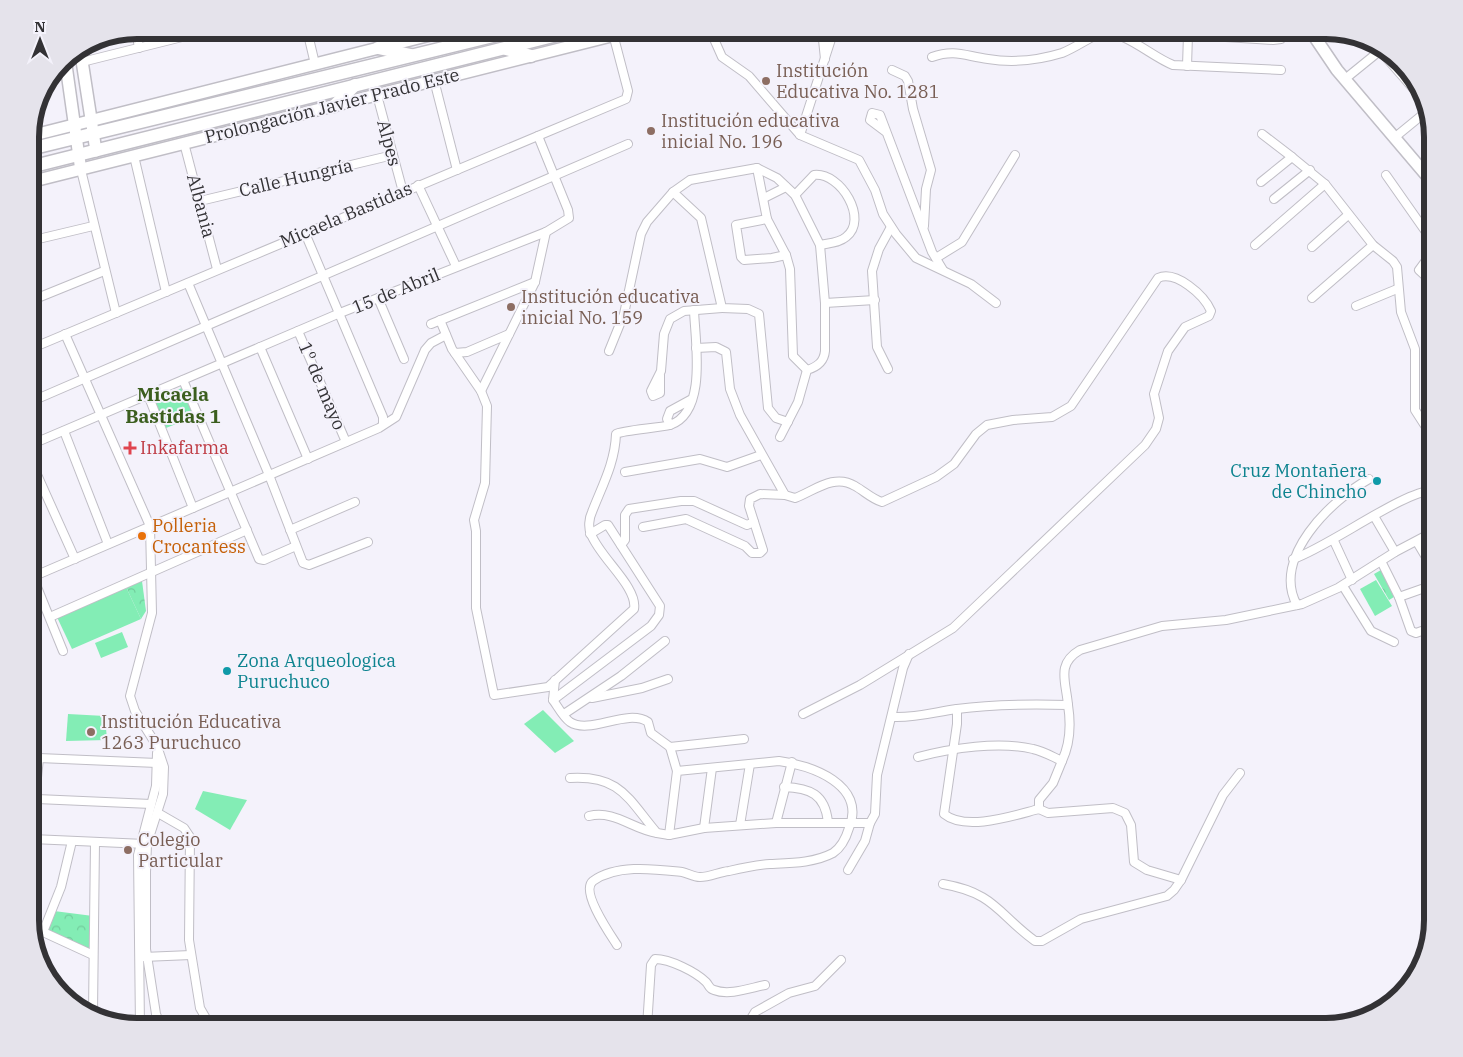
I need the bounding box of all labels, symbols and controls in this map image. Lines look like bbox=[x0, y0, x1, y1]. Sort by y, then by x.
north arrow bbox=[15, 15, 65, 65]
text: N bbox=[34, 18, 46, 36]
place label: Institución Educativa No. 1281 bbox=[776, 59, 939, 103]
street label: Prolongación Javier Prado Este bbox=[202, 63, 462, 148]
marker: Institución Educativa No. 1281 bbox=[760, 75, 772, 87]
place label: Institución educativa inicial No. 196 bbox=[661, 109, 840, 153]
street label: Alpes bbox=[372, 117, 407, 169]
marker: Institución educativa inicial No. 196 bbox=[645, 125, 657, 137]
street label: Calle Hungría bbox=[237, 153, 355, 202]
street label: Albania bbox=[182, 171, 221, 241]
street label: Micaela Bastidas bbox=[276, 176, 415, 253]
street label: 15 de Abril bbox=[349, 263, 443, 319]
place label: Institución educativa inicial No. 159 bbox=[521, 285, 700, 329]
marker: Institución educativa inicial No. 159 bbox=[505, 301, 517, 313]
street label: 1º de mayo bbox=[294, 338, 351, 433]
district label: Micaela Bastidas 1 bbox=[125, 382, 221, 428]
place label: Inkafarma bbox=[140, 436, 229, 459]
marker: Inkafarma bbox=[124, 442, 136, 454]
place label: Cruz Montañera de Chincho bbox=[1230, 459, 1367, 503]
marker: Cruz Montañera de Chincho bbox=[1371, 475, 1383, 487]
place label: Polleria Crocantess bbox=[152, 514, 246, 558]
marker: Polleria Crocantess bbox=[136, 530, 148, 542]
place label: Zona Arqueologica Puruchuco bbox=[237, 649, 396, 693]
marker: Zona Arqueologica Puruchuco bbox=[221, 665, 233, 677]
place label: Institución Educativa 1263 Puruchuco bbox=[101, 710, 281, 754]
marker: Institución Educativa 1263 Puruchuco bbox=[85, 726, 97, 738]
place label: Colegio Particular bbox=[138, 828, 223, 872]
marker: Colegio Particular bbox=[122, 844, 134, 856]

